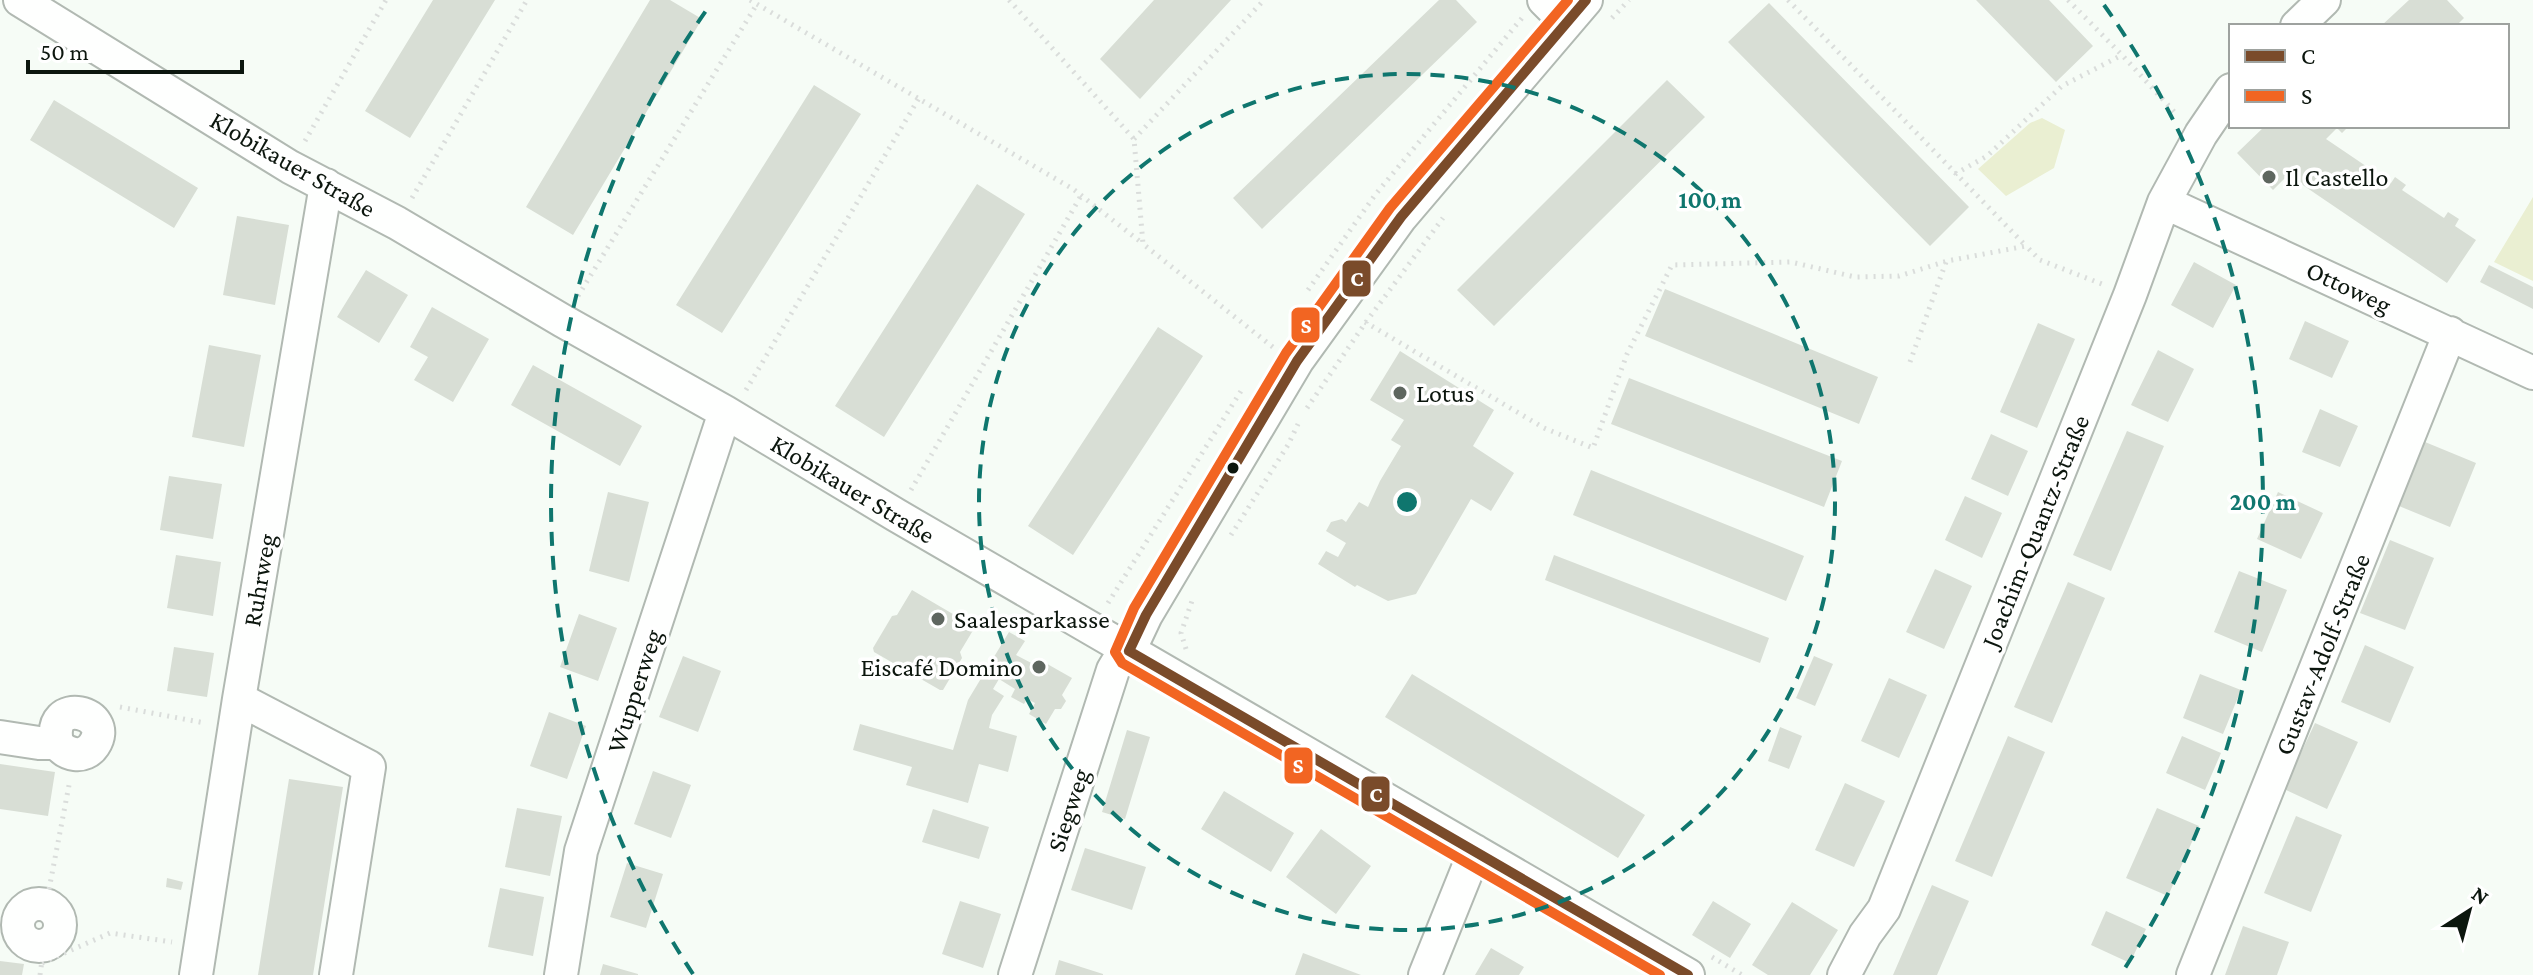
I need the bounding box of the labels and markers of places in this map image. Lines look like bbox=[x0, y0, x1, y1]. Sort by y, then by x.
place label: Il Castello bbox=[2285, 163, 2388, 192]
marker: Il Castello bbox=[2260, 168, 2278, 186]
place label: Lotus bbox=[1416, 379, 1474, 408]
marker: Lotus bbox=[1391, 384, 1409, 402]
unlabelled marker bbox=[1225, 460, 1241, 476]
centre of rings bbox=[1393, 488, 1421, 516]
place label: Saalesparkasse bbox=[954, 605, 1110, 634]
marker: Saalesparkasse bbox=[929, 610, 947, 628]
place label: Eiscafé Domino bbox=[860, 653, 1023, 682]
marker: Eiscafé Domino bbox=[1030, 658, 1048, 676]

